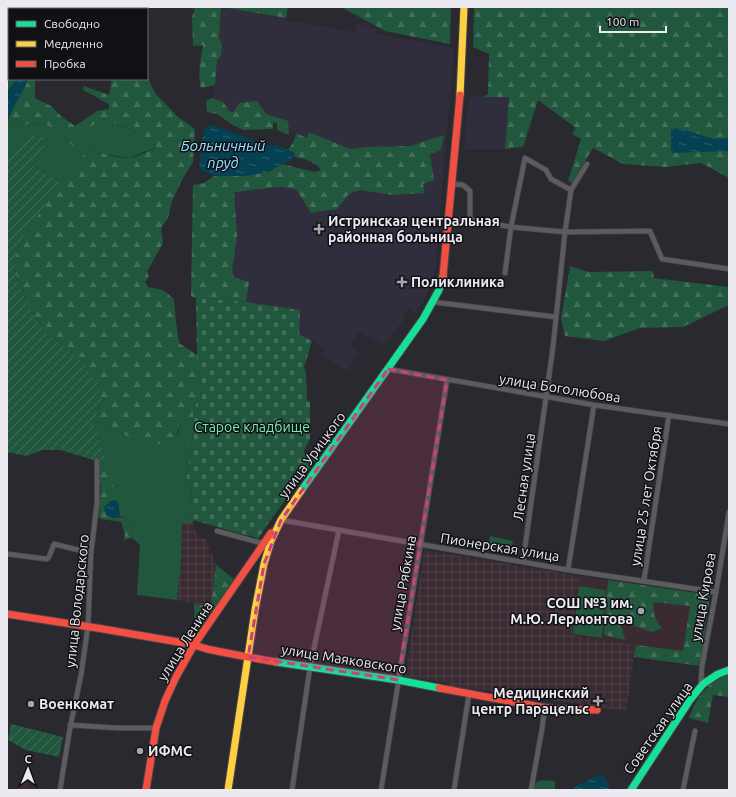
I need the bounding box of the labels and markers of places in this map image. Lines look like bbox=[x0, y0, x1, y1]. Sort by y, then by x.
place label: Истринская центральная районная больница bbox=[328, 213, 500, 245]
marker: Истринская центральная районная больница bbox=[313, 223, 325, 235]
place label: Поликлиника bbox=[411, 274, 504, 290]
marker: Поликлиника bbox=[396, 276, 408, 288]
place label: СОШ №3 им. М.Ю. Лермонтова bbox=[510, 595, 633, 627]
marker: СОШ №3 им. М.Ю. Лермонтова bbox=[636, 606, 646, 616]
place label: Медицинский центр Парацельс bbox=[472, 685, 589, 717]
marker: Медицинский центр Парацельс bbox=[592, 695, 604, 707]
place label: Военкомат bbox=[39, 696, 114, 712]
marker: Военкомат bbox=[26, 699, 36, 709]
place label: ИФМС bbox=[148, 743, 192, 759]
marker: ИФМС bbox=[135, 746, 145, 756]

